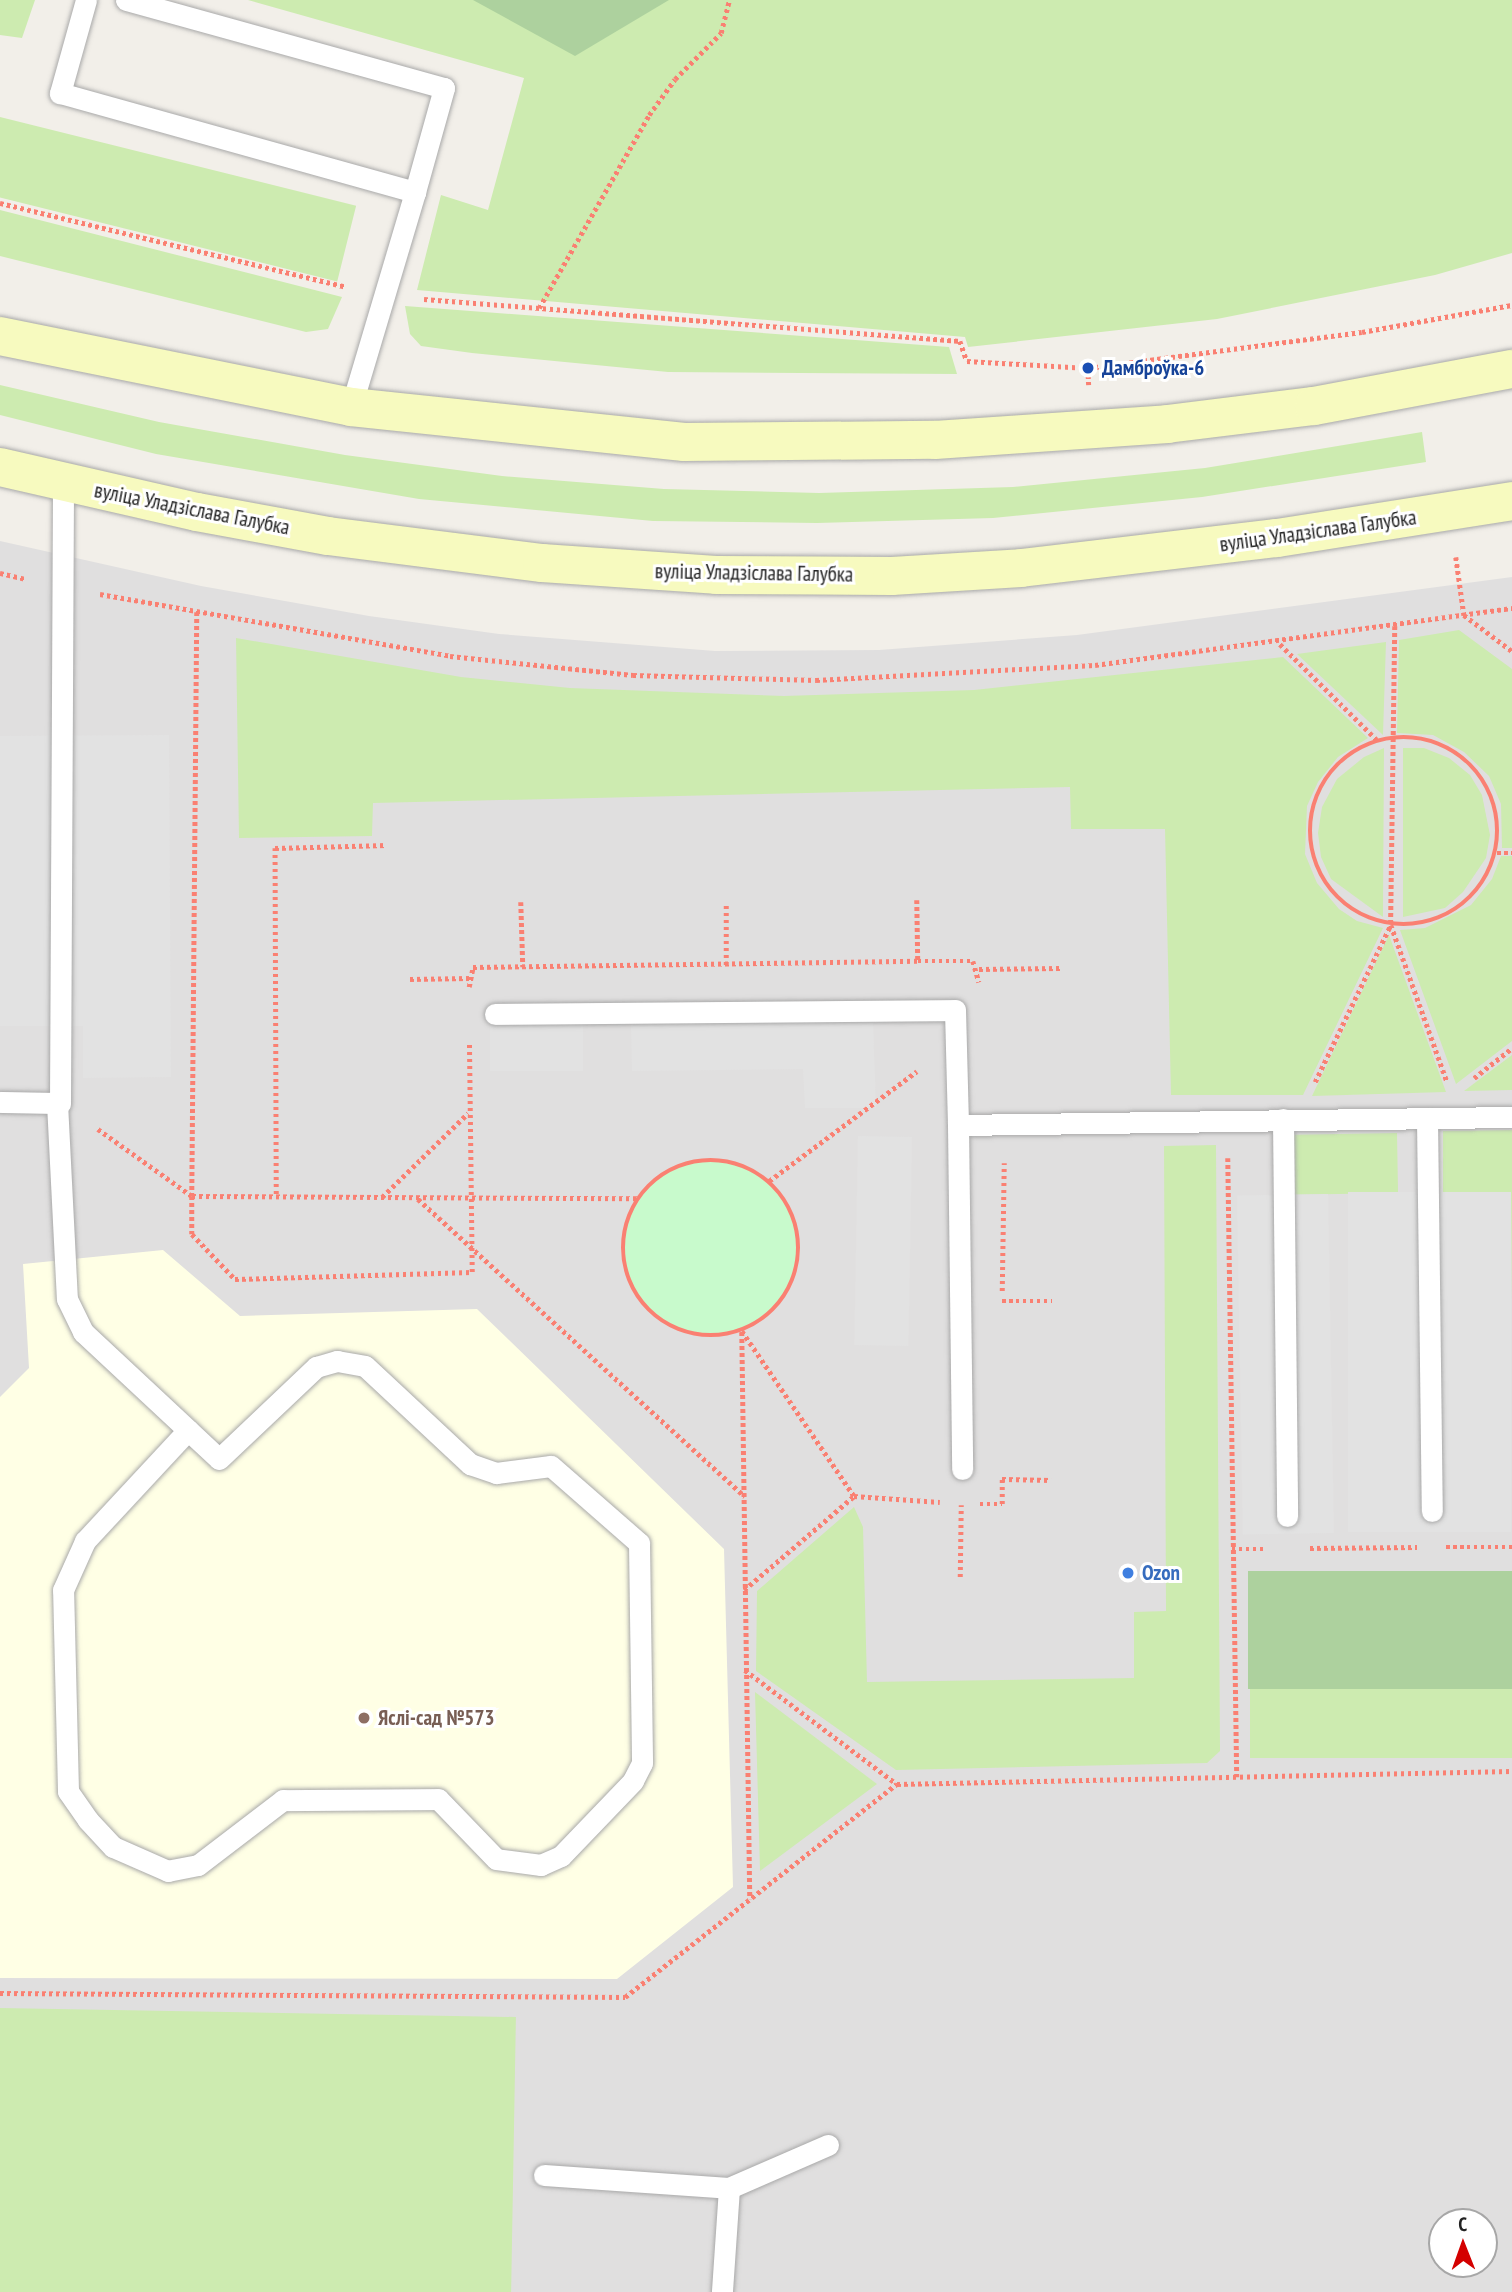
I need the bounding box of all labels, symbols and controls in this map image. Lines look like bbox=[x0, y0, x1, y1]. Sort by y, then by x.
place label: Дамброўка-6 bbox=[1102, 355, 1204, 381]
marker: Дамброўка-6 bbox=[1080, 360, 1096, 376]
street label: вуліца Уладзіслава Галубка bbox=[92, 478, 292, 540]
street label: вуліца Уладзіслава Галубка bbox=[1218, 505, 1418, 557]
street label: вуліца Уладзіслава Галубка bbox=[654, 559, 854, 587]
place label: Ozon bbox=[1142, 1560, 1180, 1586]
marker: Ozon bbox=[1120, 1565, 1136, 1581]
place label: Яслі-сад №573 bbox=[378, 1705, 494, 1731]
marker: Яслі-сад №573 bbox=[356, 1710, 372, 1726]
north arrow bbox=[1428, 2208, 1498, 2278]
text: С bbox=[1458, 2212, 1467, 2236]

